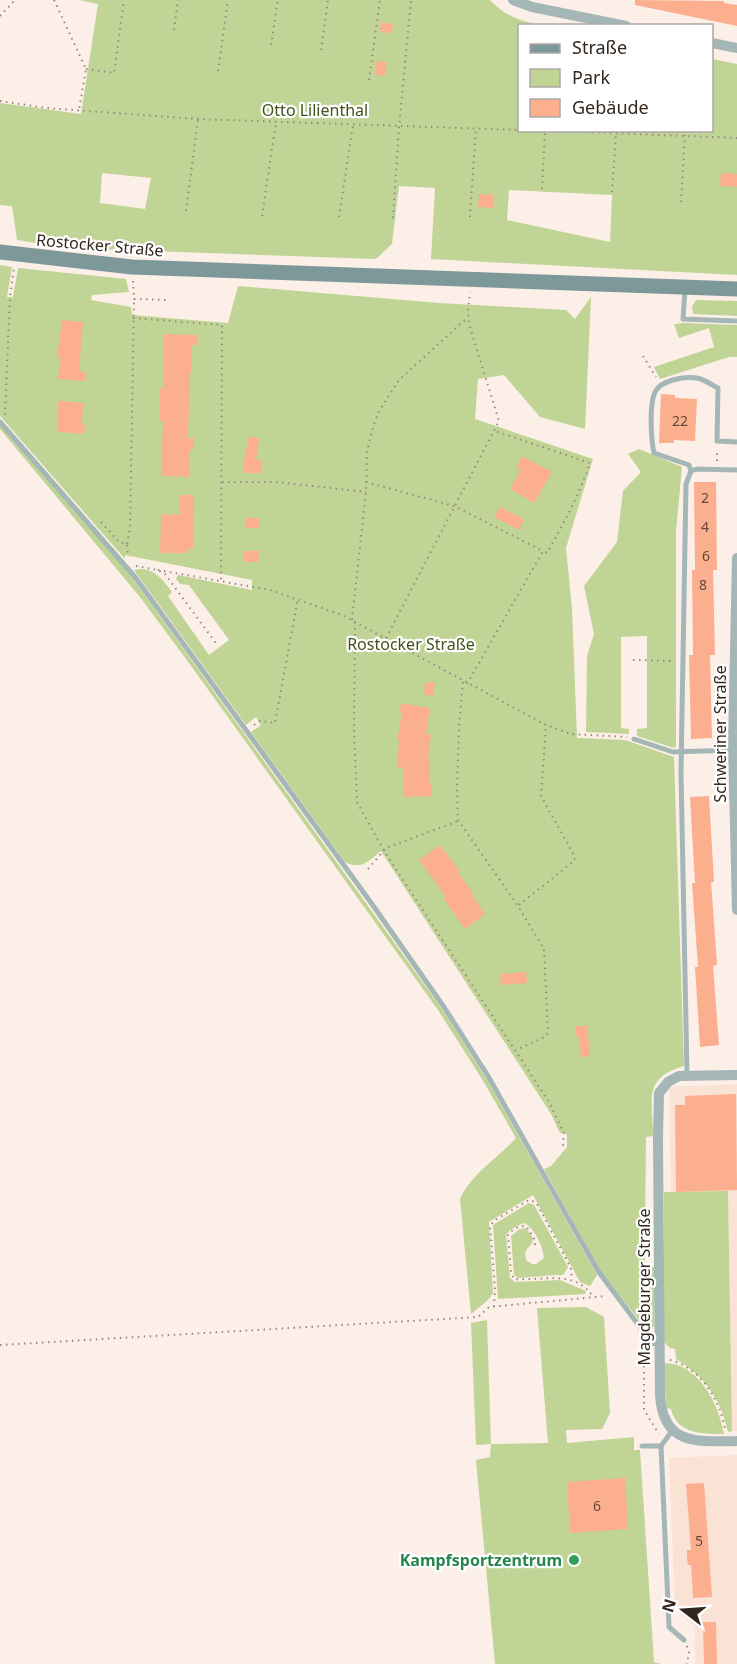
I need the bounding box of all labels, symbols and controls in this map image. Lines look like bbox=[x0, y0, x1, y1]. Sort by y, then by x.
legend bbox=[518, 24, 713, 132]
text: Straße bbox=[572, 35, 627, 59]
text: Park bbox=[572, 65, 610, 89]
text: Gebäude bbox=[572, 95, 649, 119]
park label: Otto Lilienthal bbox=[262, 99, 368, 121]
street label: Rostocker Straße bbox=[35, 228, 165, 262]
house number: 22 bbox=[672, 411, 688, 430]
house number: 2 bbox=[701, 488, 709, 507]
house number: 4 bbox=[701, 517, 709, 536]
house number: 6 bbox=[702, 546, 710, 565]
house number: 8 bbox=[699, 575, 707, 594]
park label: Rostocker Straße bbox=[347, 633, 475, 655]
street label: Schweriner Straße bbox=[709, 665, 731, 803]
street label: Magdeburger Straße bbox=[633, 1209, 655, 1365]
house number: 6 bbox=[593, 1496, 601, 1515]
house number: 5 bbox=[695, 1531, 703, 1550]
place label: Kampfsportzentrum bbox=[400, 1549, 562, 1571]
marker: Kampfsportzentrum bbox=[567, 1553, 581, 1567]
north arrow bbox=[653, 1580, 713, 1640]
text: N bbox=[656, 1596, 681, 1615]

